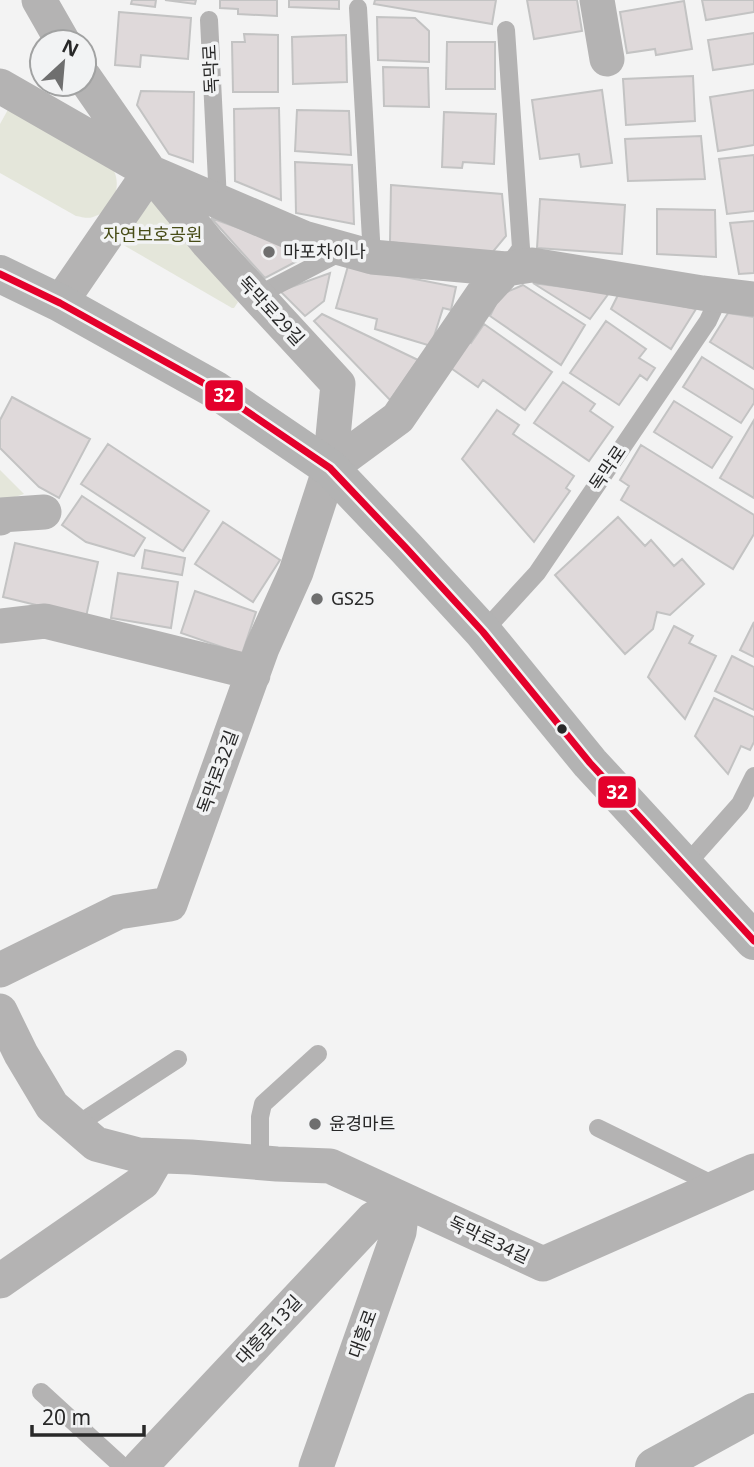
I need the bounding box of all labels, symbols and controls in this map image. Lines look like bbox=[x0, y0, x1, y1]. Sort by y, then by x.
north arrow bbox=[28, 28, 98, 98]
text: N bbox=[58, 33, 83, 63]
street label: 독막로 bbox=[197, 44, 223, 94]
park label: 자연보호공원 bbox=[103, 222, 203, 246]
place label: 마포차이나 bbox=[283, 239, 366, 263]
marker: 마포차이나 bbox=[261, 244, 277, 260]
street label: 독막로29길 bbox=[233, 270, 310, 350]
line badge: 32 bbox=[204, 379, 244, 412]
text: 32 bbox=[213, 382, 235, 408]
street label: 독막로 bbox=[583, 440, 631, 495]
place label: GS25 bbox=[331, 586, 375, 610]
marker: GS25 bbox=[309, 591, 325, 607]
unlabelled marker bbox=[555, 722, 569, 736]
street label: 독막로32길 bbox=[191, 727, 243, 817]
line badge: 32 bbox=[597, 775, 637, 809]
text: 32 bbox=[606, 779, 628, 805]
place label: 윤경마트 bbox=[329, 1111, 395, 1135]
marker: 윤경마트 bbox=[307, 1116, 323, 1132]
street label: 독막로34길 bbox=[445, 1210, 534, 1268]
street label: 대흥로13길 bbox=[230, 1289, 307, 1369]
street label: 대흥로 bbox=[342, 1306, 382, 1361]
scale bar bbox=[32, 1394, 144, 1438]
text: 20 m bbox=[42, 1403, 91, 1431]

